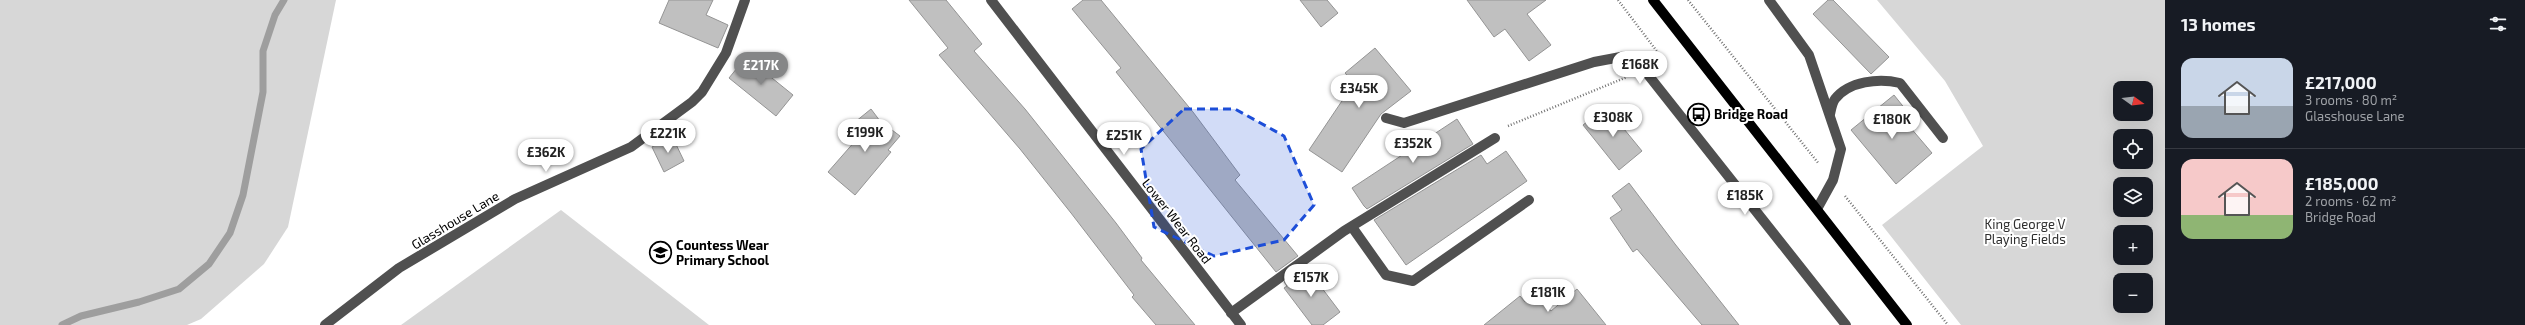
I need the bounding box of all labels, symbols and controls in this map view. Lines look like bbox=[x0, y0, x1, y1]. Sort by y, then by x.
icon: filters bbox=[2487, 13, 2509, 35]
text: 13 homes bbox=[2181, 14, 2256, 34]
pin: £168K bbox=[1612, 51, 1668, 85]
pin: £217K bbox=[733, 52, 789, 86]
text: £168K bbox=[1621, 56, 1659, 72]
text: £217K bbox=[743, 57, 779, 73]
text: £217,000 bbox=[2305, 72, 2377, 92]
icon: home bbox=[2213, 74, 2261, 122]
pin: £345K bbox=[1331, 75, 1387, 109]
text: £345K bbox=[1340, 80, 1378, 96]
north arrow bbox=[2113, 81, 2153, 121]
map controls bbox=[2113, 81, 2153, 313]
text: 3 rooms · 80 m² bbox=[2305, 92, 2397, 108]
bus stop icon: Bridge Road bbox=[1685, 101, 1711, 127]
pin: £308K bbox=[1585, 104, 1641, 138]
place label: Bridge Road bbox=[1714, 106, 1788, 122]
pin: £180K bbox=[1864, 106, 1920, 140]
text: Glasshouse Lane bbox=[2305, 108, 2405, 124]
text: £308K bbox=[1593, 109, 1633, 125]
text: £180K bbox=[1873, 111, 1911, 127]
pin: £199K bbox=[837, 119, 893, 153]
pin: £221K bbox=[640, 120, 696, 154]
pin: £251K bbox=[1096, 122, 1152, 156]
text: £199K bbox=[847, 124, 883, 140]
text: £221K bbox=[650, 125, 686, 141]
text: £251K bbox=[1106, 127, 1142, 143]
button: locate bbox=[2113, 129, 2153, 169]
pin: £352K bbox=[1385, 130, 1441, 164]
text: £352K bbox=[1394, 135, 1432, 151]
pin: £362K bbox=[518, 139, 574, 173]
text: £362K bbox=[527, 144, 565, 160]
text: £185,000 bbox=[2305, 173, 2379, 193]
street label: Lower Wear Road bbox=[1139, 175, 1215, 267]
icon: home bbox=[2213, 175, 2261, 223]
button: layers bbox=[2113, 177, 2153, 217]
pin: £185K bbox=[1717, 182, 1773, 216]
street label: Glasshouse Lane bbox=[408, 187, 502, 252]
text: £185K bbox=[1727, 187, 1763, 203]
text: 2 rooms · 62 m² bbox=[2305, 193, 2396, 209]
text: Bridge Road bbox=[2305, 209, 2376, 225]
park label: King George V Playing Fields bbox=[1984, 216, 2066, 247]
button: + bbox=[2113, 225, 2153, 265]
place label: Countess Wear Primary School bbox=[676, 237, 770, 268]
school or university icon: Countess Wear Primary School bbox=[647, 239, 673, 265]
pin: £157K bbox=[1283, 264, 1339, 298]
text: £157K bbox=[1293, 269, 1329, 285]
button: − bbox=[2113, 273, 2153, 313]
pin: £181K bbox=[1520, 279, 1576, 313]
text: £181K bbox=[1530, 284, 1566, 300]

